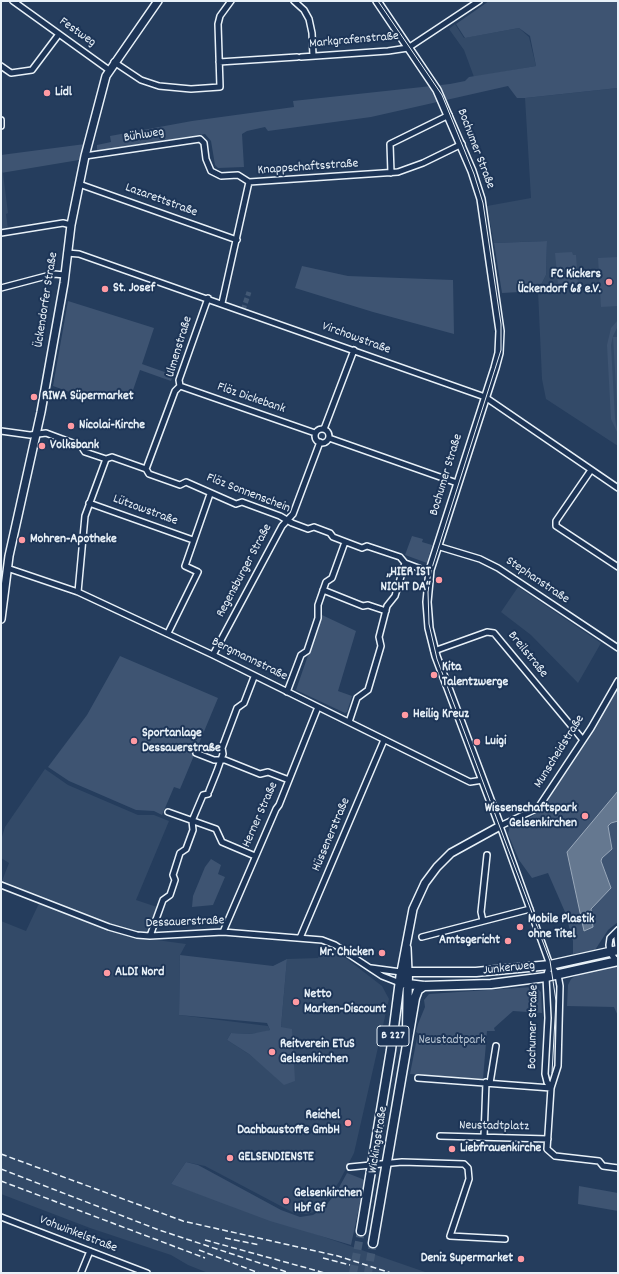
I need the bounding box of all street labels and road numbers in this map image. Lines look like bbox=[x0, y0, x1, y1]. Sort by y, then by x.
street label: Festweg bbox=[55, 15, 99, 51]
street label: Markgrafenstraße bbox=[309, 29, 399, 53]
street label: Bochumer Straße bbox=[453, 107, 497, 191]
street label: Bühlweg bbox=[123, 125, 165, 147]
street label: Knappschaftsstraße bbox=[257, 157, 359, 179]
street label: Lazarettstraße bbox=[123, 181, 199, 221]
street label: Ückendorfer Straße bbox=[32, 251, 62, 349]
street label: Ulmenstraße bbox=[163, 315, 197, 379]
street label: Virchowstraße bbox=[320, 319, 392, 359]
street label: Flöz Dickebank bbox=[215, 380, 287, 418]
street label: Bochumer Straße bbox=[427, 432, 467, 518]
street label: Flöz Sonnenschein bbox=[204, 471, 292, 517]
street label: Lützowstraße bbox=[110, 492, 180, 530]
street label: Regensburger Straße bbox=[214, 522, 276, 620]
street label: Stephanstraße bbox=[502, 554, 572, 608]
street label: Breilstraße bbox=[504, 629, 550, 681]
street label: Bergmannstraße bbox=[208, 635, 290, 685]
street label: Munscheidstraße bbox=[531, 713, 589, 791]
street label: Herner Straße bbox=[240, 780, 282, 850]
street label: Hüssenerstraße bbox=[309, 796, 355, 874]
street label: Dessauerstraße bbox=[145, 914, 225, 932]
street label: Junkerweg bbox=[482, 959, 536, 979]
street label: Bochumer Straße bbox=[525, 985, 543, 1069]
road number: B 227 bbox=[377, 1026, 409, 1046]
street label: Wickingstraße bbox=[366, 1105, 392, 1175]
street label: Neustadtplatz bbox=[459, 1119, 529, 1135]
street label: Vohwinkelstraße bbox=[37, 1213, 119, 1257]

